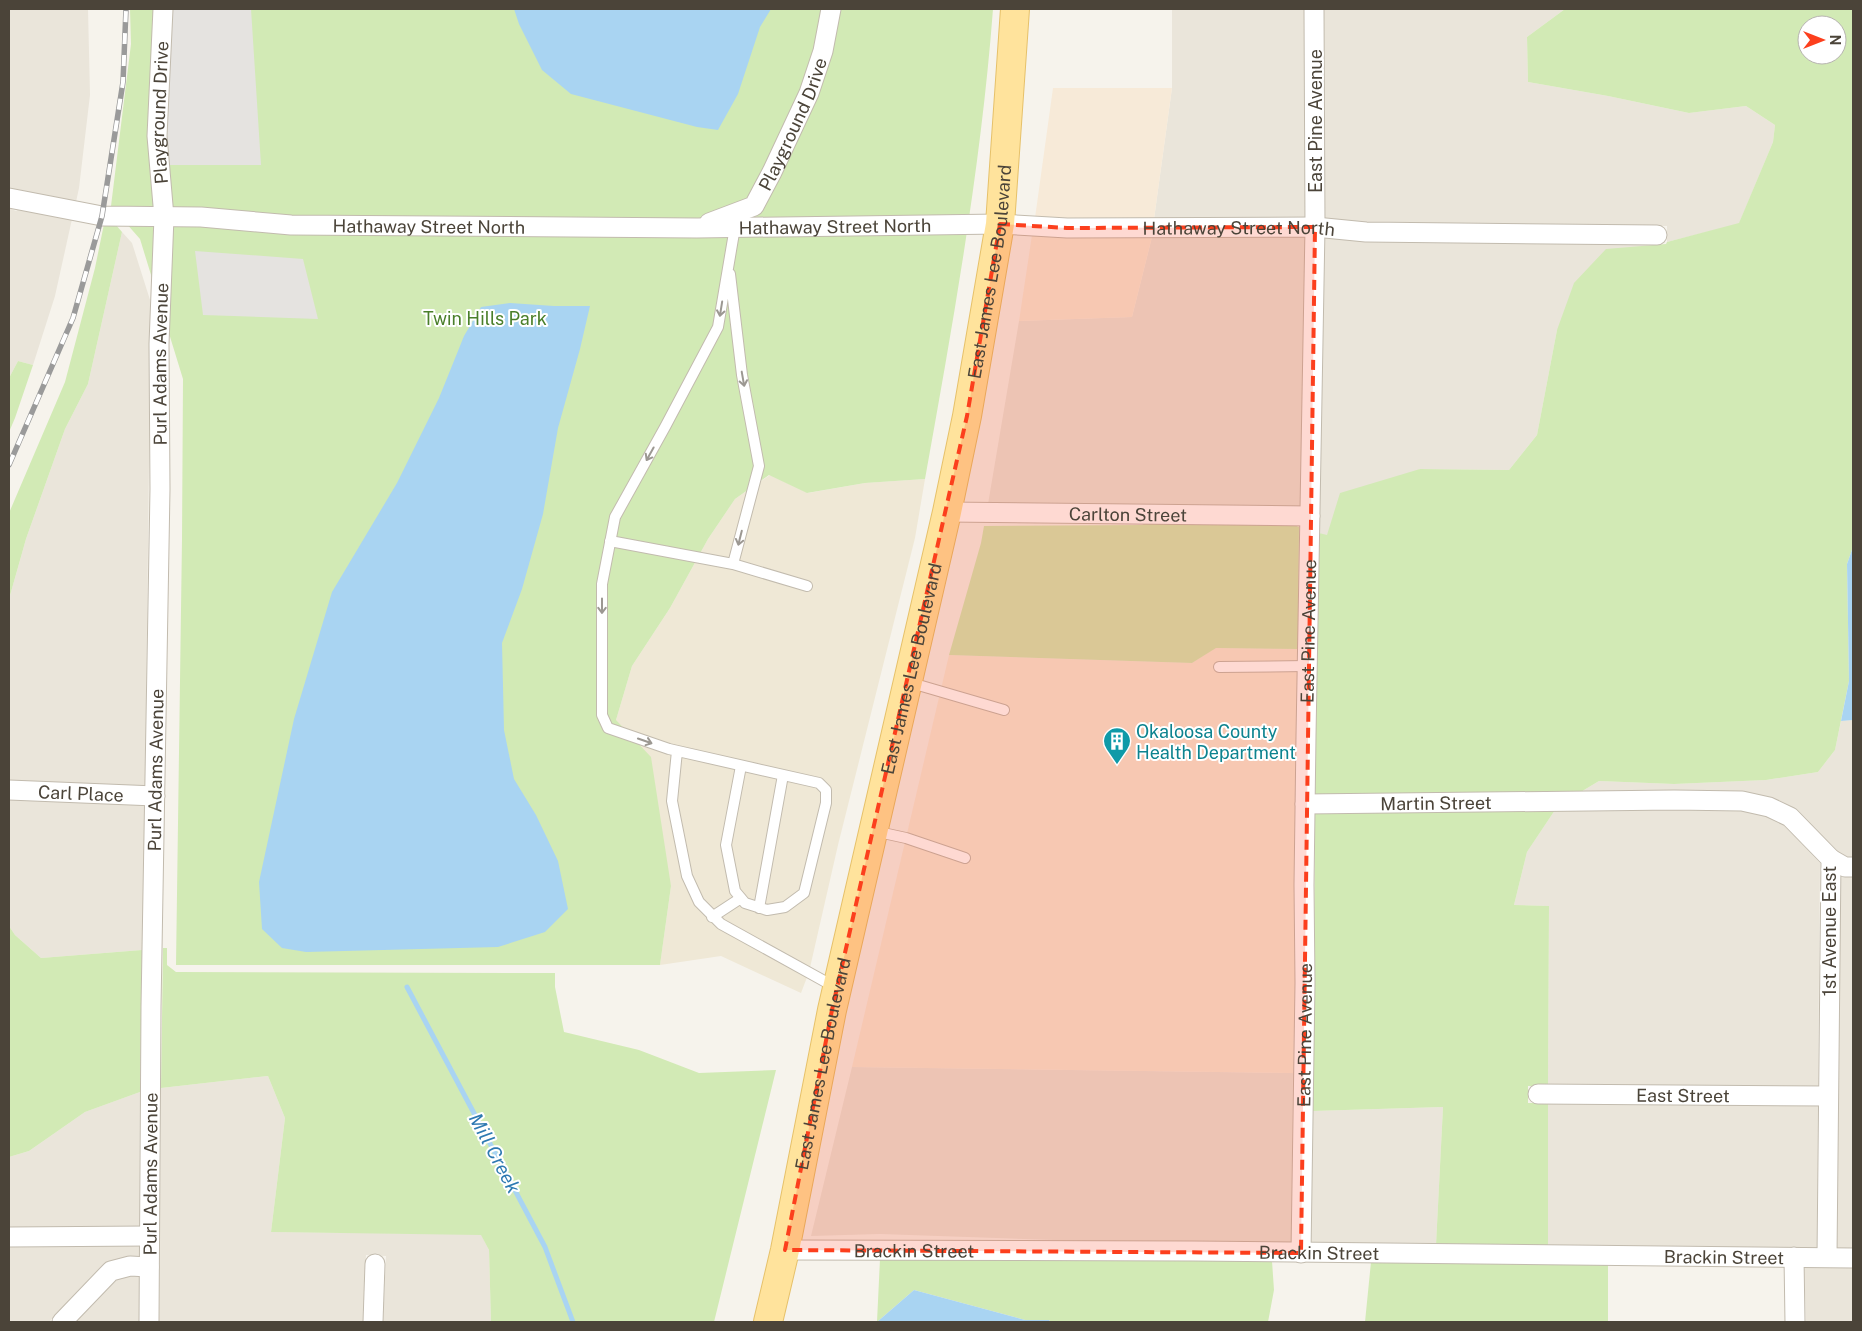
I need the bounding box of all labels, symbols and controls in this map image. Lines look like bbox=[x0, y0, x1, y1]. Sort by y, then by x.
north arrow bbox=[1797, 15, 1847, 65]
text: N bbox=[1827, 35, 1843, 45]
street label: Playground Drive bbox=[146, 40, 172, 185]
street label: East Pine Avenue bbox=[1305, 49, 1326, 193]
street label: Playground Drive bbox=[754, 55, 831, 194]
street label: East James Lee Boulevard bbox=[963, 164, 1015, 380]
street label: Hathaway Street North bbox=[738, 214, 931, 238]
street label: Hathaway Street North bbox=[333, 215, 525, 237]
street label: Hathaway Street North bbox=[1142, 216, 1336, 239]
street label: Purl Adams Avenue bbox=[148, 282, 172, 446]
one-way arrow bbox=[715, 301, 725, 317]
park label: Twin Hills Park bbox=[423, 308, 547, 329]
one-way arrow bbox=[739, 370, 749, 386]
one-way arrow bbox=[645, 447, 655, 462]
street label: Carlton Street bbox=[1069, 503, 1187, 525]
one-way arrow bbox=[735, 529, 744, 545]
street label: East Pine Avenue bbox=[1296, 559, 1320, 703]
street label: East James Lee Boulevard bbox=[876, 561, 945, 776]
one-way arrow bbox=[597, 598, 607, 614]
street label: Purl Adams Avenue bbox=[143, 688, 167, 852]
place label: Okaloosa County Health Department bbox=[1136, 721, 1296, 763]
building icon: Okaloosa County Health Department bbox=[1102, 726, 1132, 765]
one-way arrow bbox=[637, 737, 653, 746]
street label: Carl Place bbox=[38, 781, 124, 805]
street label: Martin Street bbox=[1380, 791, 1492, 814]
street label: 1st Avenue East bbox=[1819, 866, 1840, 996]
street label: East James Lee Boulevard bbox=[790, 955, 854, 1172]
street label: East Pine Avenue bbox=[1293, 963, 1316, 1107]
street label: East Street bbox=[1636, 1084, 1730, 1106]
street label: Purl Adams Avenue bbox=[139, 1092, 161, 1256]
water label: Mill Creek bbox=[465, 1109, 526, 1197]
street label: Brackin Street bbox=[854, 1240, 974, 1261]
street label: Brackin Street bbox=[1259, 1241, 1379, 1263]
street label: Brackin Street bbox=[1664, 1245, 1784, 1268]

